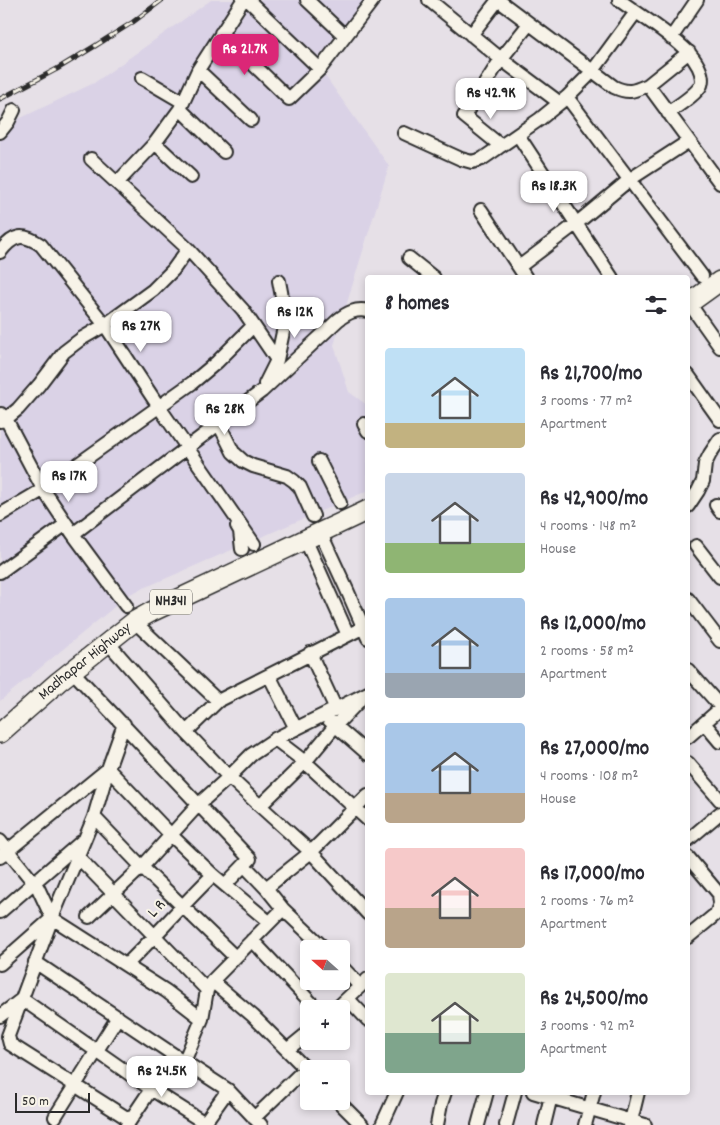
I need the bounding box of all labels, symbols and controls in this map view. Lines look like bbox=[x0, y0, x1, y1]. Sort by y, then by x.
pin: Rs 21.7K bbox=[193, 34, 297, 76]
text: Rs 21.7K bbox=[223, 38, 267, 61]
pin: Rs 42.9K bbox=[439, 78, 543, 120]
text: Rs 42.9K bbox=[466, 82, 516, 105]
pin: Rs 18.3K bbox=[502, 170, 606, 213]
text: Rs 18.3K bbox=[531, 175, 577, 198]
text: 8 homes bbox=[385, 290, 450, 320]
icon: filters bbox=[642, 291, 670, 319]
pin: Rs 12K bbox=[254, 296, 336, 339]
text: Rs 12K bbox=[277, 301, 313, 324]
pin: Rs 27K bbox=[100, 310, 182, 353]
text: Rs 27K bbox=[122, 315, 160, 338]
text: Rs 21,700/mo bbox=[540, 360, 642, 390]
icon: home bbox=[425, 368, 485, 428]
text: 3 rooms · 77 m² bbox=[540, 390, 632, 413]
pin: Rs 28K bbox=[184, 394, 266, 436]
text: Rs 28K bbox=[206, 398, 245, 421]
text: Apartment bbox=[540, 413, 607, 436]
pin: Rs 17K bbox=[28, 460, 110, 503]
text: Rs 17K bbox=[51, 465, 87, 488]
text: Rs 42,900/mo bbox=[540, 485, 648, 515]
icon: home bbox=[425, 493, 485, 553]
text: 4 rooms · 148 m² bbox=[540, 515, 636, 538]
text: House bbox=[540, 538, 576, 561]
road number: NH341 bbox=[150, 590, 192, 614]
text: Rs 12,000/mo bbox=[540, 610, 646, 640]
street label: Madhapar Highway bbox=[33, 616, 137, 706]
icon: home bbox=[425, 618, 485, 678]
text: 2 rooms · 58 m² bbox=[540, 640, 634, 663]
text: Apartment bbox=[540, 663, 607, 686]
text: Rs 27,000/mo bbox=[540, 735, 649, 765]
icon: home bbox=[425, 743, 485, 803]
text: 4 rooms · 108 m² bbox=[540, 765, 638, 788]
text: House bbox=[540, 788, 576, 811]
text: Rs 17,000/mo bbox=[540, 860, 645, 890]
icon: home bbox=[425, 868, 485, 928]
text: 2 rooms · 76 m² bbox=[540, 890, 634, 913]
street label: L R bbox=[142, 894, 172, 923]
text: Apartment bbox=[540, 913, 607, 936]
north arrow bbox=[300, 940, 350, 990]
map controls bbox=[300, 940, 350, 1110]
text: Rs 24,500/mo bbox=[540, 985, 648, 1015]
icon: home bbox=[425, 993, 485, 1053]
button: + bbox=[300, 1000, 350, 1050]
text: 3 rooms · 92 m² bbox=[540, 1015, 634, 1038]
text: Apartment bbox=[540, 1038, 607, 1061]
pin: Rs 24.5K bbox=[110, 1056, 214, 1098]
text: Rs 24.5K bbox=[137, 1060, 187, 1083]
button: − bbox=[300, 1060, 350, 1110]
scale bar bbox=[15, 1090, 90, 1113]
text: 50 m bbox=[22, 1092, 49, 1112]

